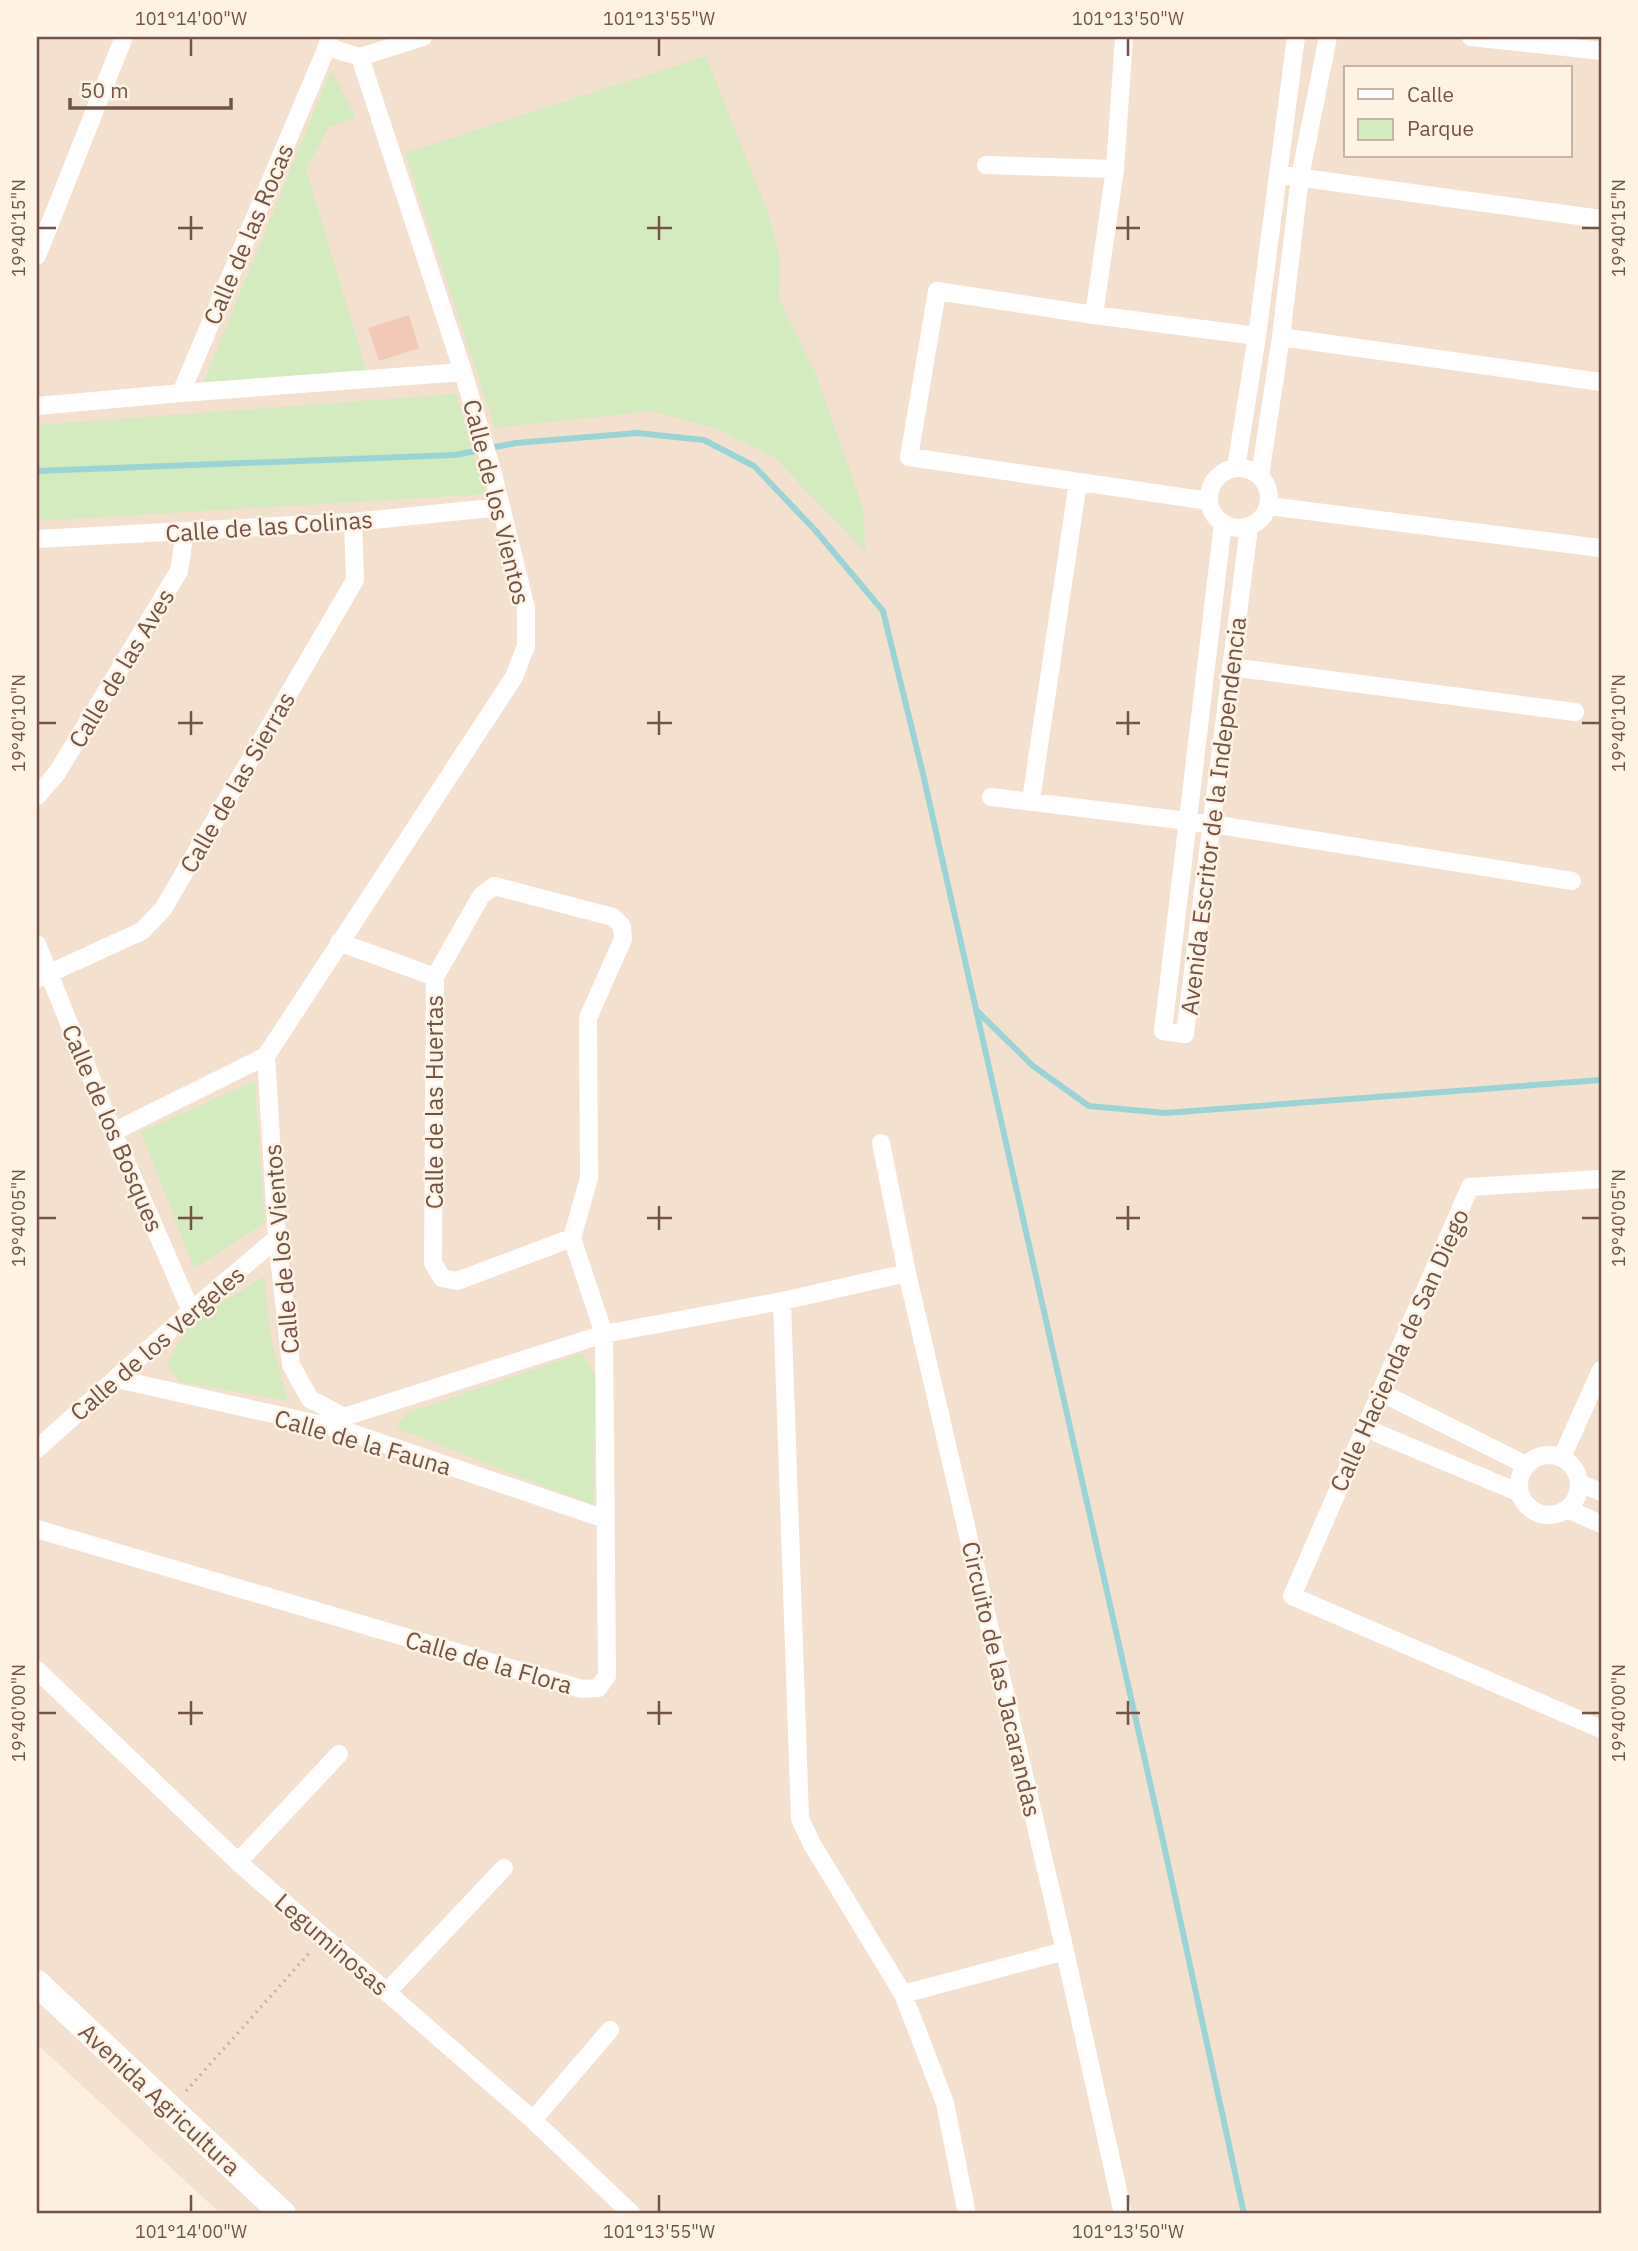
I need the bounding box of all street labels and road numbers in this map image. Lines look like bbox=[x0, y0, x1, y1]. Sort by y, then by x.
street label: Calle de las Rocas bbox=[195, 138, 301, 330]
street label: Calle de los Vientos bbox=[456, 396, 538, 608]
street label: Calle de las Colinas bbox=[164, 503, 374, 549]
street label: Calle de las Aves bbox=[61, 582, 181, 754]
street label: Avenida Escritor de la Independencia bbox=[1173, 615, 1253, 1017]
street label: Calle de las Sierras bbox=[172, 686, 302, 878]
street label: Calle de las Huertas bbox=[418, 995, 450, 1209]
street label: Calle de los Bosques bbox=[55, 1019, 171, 1237]
street label: Calle de los Vientos bbox=[256, 1143, 306, 1355]
street label: Calle Hacienda de San Diego bbox=[1322, 1203, 1476, 1497]
street label: Calle de los Vergeles bbox=[63, 1258, 251, 1428]
street label: Calle de la Fauna bbox=[271, 1401, 455, 1483]
street label: Circuito de las Jacarandas bbox=[955, 1538, 1049, 1820]
street label: Calle de la Flora bbox=[402, 1623, 576, 1701]
street label: Leguminosas bbox=[268, 1886, 396, 2002]
street label: Avenida Agricultura bbox=[72, 2016, 248, 2183]

